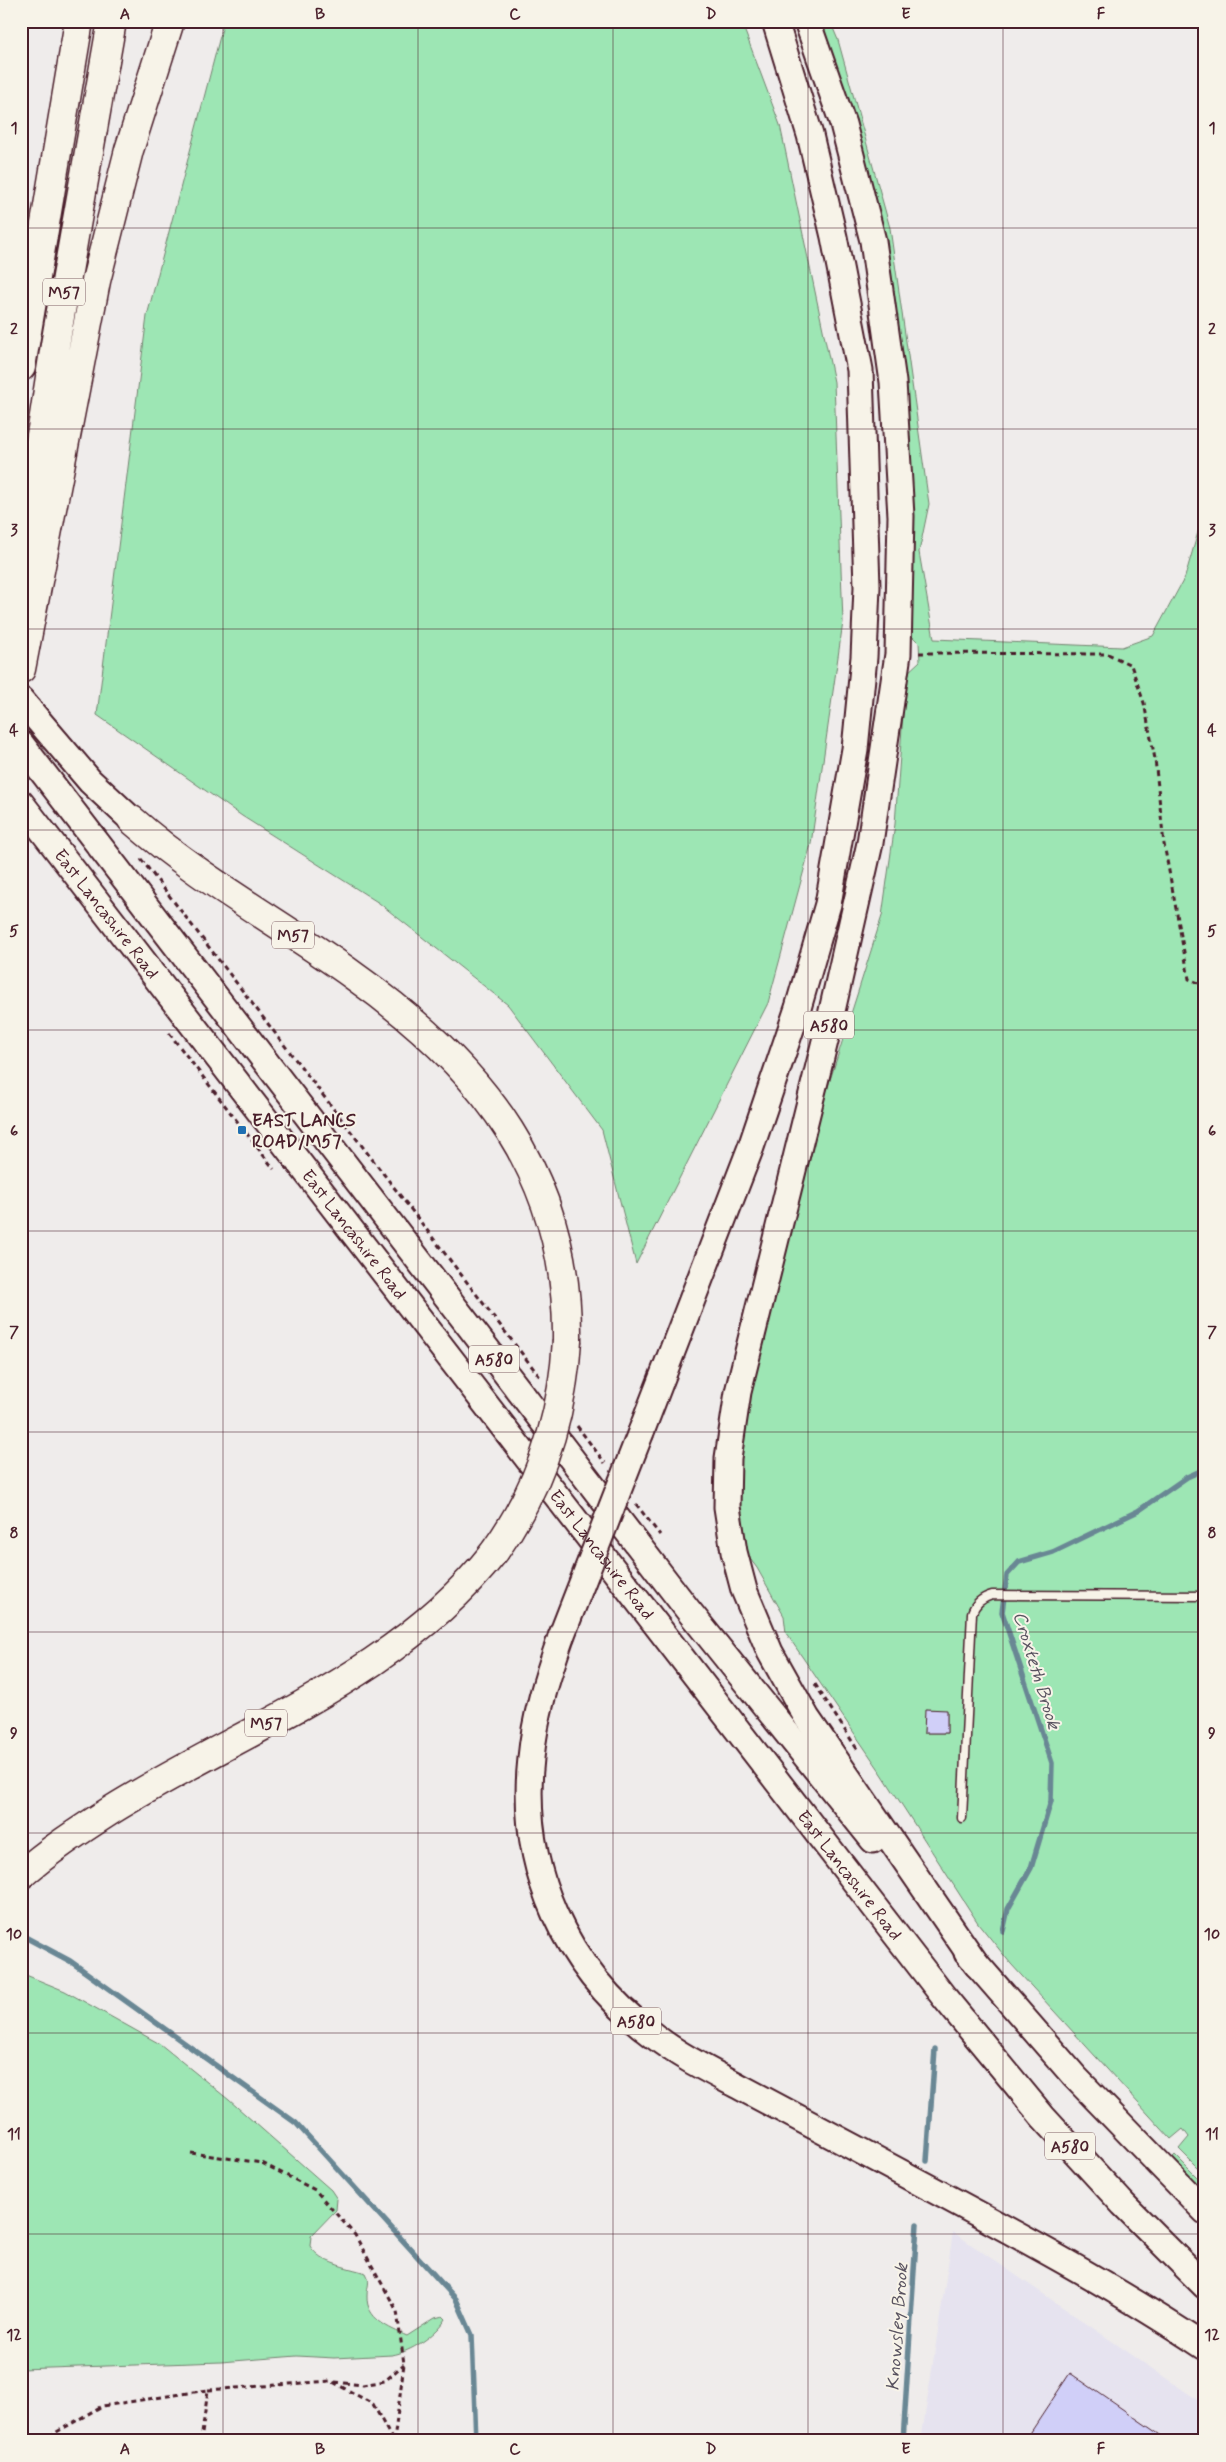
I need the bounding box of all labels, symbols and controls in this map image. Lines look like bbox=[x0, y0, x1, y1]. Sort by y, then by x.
text: A bbox=[120, 4, 130, 25]
text: B bbox=[315, 4, 325, 25]
text: C bbox=[509, 4, 521, 25]
text: D bbox=[705, 4, 717, 25]
text: E bbox=[901, 4, 911, 25]
text: F bbox=[1097, 4, 1106, 25]
text: 1 bbox=[10, 118, 18, 139]
text: 1 bbox=[1208, 118, 1216, 139]
road number: M57 bbox=[43, 278, 85, 306]
text: 2 bbox=[10, 319, 18, 340]
text: 2 bbox=[1208, 319, 1216, 340]
text: 3 bbox=[10, 520, 18, 541]
text: 3 bbox=[1208, 520, 1216, 541]
text: 4 bbox=[9, 720, 19, 741]
text: 4 bbox=[1207, 720, 1217, 741]
street label: East Lancashire Road bbox=[48, 844, 164, 984]
text: 5 bbox=[9, 921, 19, 942]
text: 5 bbox=[1207, 921, 1217, 942]
road number: M57 bbox=[272, 922, 314, 948]
road number: A580 bbox=[804, 1012, 854, 1038]
place label: EAST LANCS ROAD/M57 bbox=[252, 1109, 356, 1154]
text: 6 bbox=[10, 1121, 18, 1142]
text: 6 bbox=[1208, 1121, 1216, 1142]
marker: EAST LANCS ROAD/M57 bbox=[236, 1124, 248, 1136]
street label: East Lancashire Road bbox=[296, 1165, 412, 1305]
text: 7 bbox=[9, 1322, 19, 1343]
text: 7 bbox=[1207, 1322, 1217, 1343]
road number: A580 bbox=[469, 1346, 519, 1372]
street label: East Lancashire Road bbox=[543, 1485, 659, 1625]
text: 8 bbox=[9, 1523, 19, 1544]
text: 8 bbox=[1207, 1523, 1217, 1544]
water label: Croxteth Brook bbox=[1007, 1609, 1067, 1734]
road number: M57 bbox=[245, 1710, 287, 1736]
text: 9 bbox=[10, 1723, 18, 1744]
text: 9 bbox=[1208, 1723, 1216, 1744]
street label: East Lancashire Road bbox=[791, 1806, 907, 1946]
text: 10 bbox=[6, 1924, 22, 1945]
text: 10 bbox=[1204, 1924, 1220, 1945]
road number: A580 bbox=[611, 2008, 661, 2034]
text: 11 bbox=[7, 2124, 21, 2145]
text: 11 bbox=[1205, 2124, 1219, 2145]
road number: A580 bbox=[1045, 2132, 1095, 2160]
water label: Knowsley Brook bbox=[881, 2261, 915, 2392]
text: 12 bbox=[6, 2325, 22, 2346]
text: 12 bbox=[1204, 2325, 1220, 2346]
text: A bbox=[120, 2439, 130, 2460]
text: B bbox=[315, 2439, 325, 2460]
text: C bbox=[509, 2439, 521, 2460]
text: D bbox=[705, 2439, 717, 2460]
text: E bbox=[901, 2439, 911, 2460]
text: F bbox=[1097, 2439, 1106, 2460]

